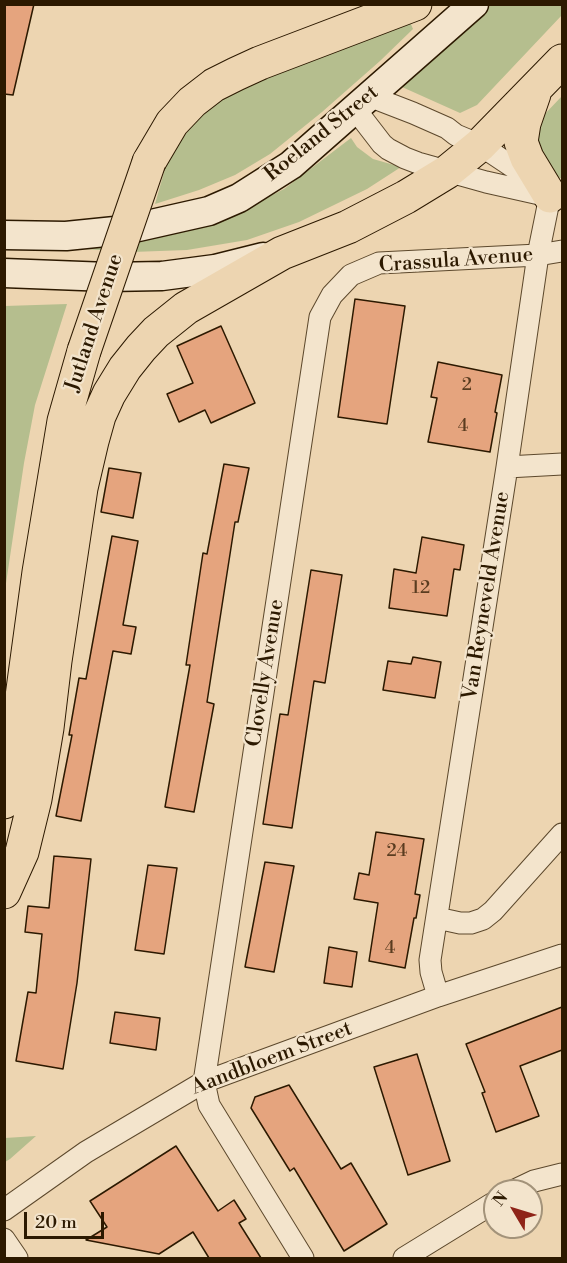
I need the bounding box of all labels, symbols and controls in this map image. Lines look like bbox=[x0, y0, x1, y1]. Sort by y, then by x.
street label: Roeland Street bbox=[260, 80, 384, 188]
street label: Crassula Avenue bbox=[378, 243, 534, 279]
street label: Jutland Avenue bbox=[61, 251, 129, 395]
house number: 2 bbox=[462, 375, 472, 397]
house number: 4 bbox=[458, 416, 468, 438]
street label: Van Reyneveld Avenue bbox=[458, 490, 516, 702]
house number: 12 bbox=[412, 578, 430, 600]
street label: Clovelly Avenue bbox=[242, 597, 290, 749]
house number: 24 bbox=[386, 841, 408, 863]
house number: 4 bbox=[385, 938, 395, 960]
street label: Aandbloem Street bbox=[188, 1017, 356, 1101]
north arrow bbox=[483, 1179, 543, 1239]
text: N bbox=[489, 1188, 512, 1210]
scale bar bbox=[27, 1200, 106, 1238]
text: 20 m bbox=[35, 1211, 77, 1234]

